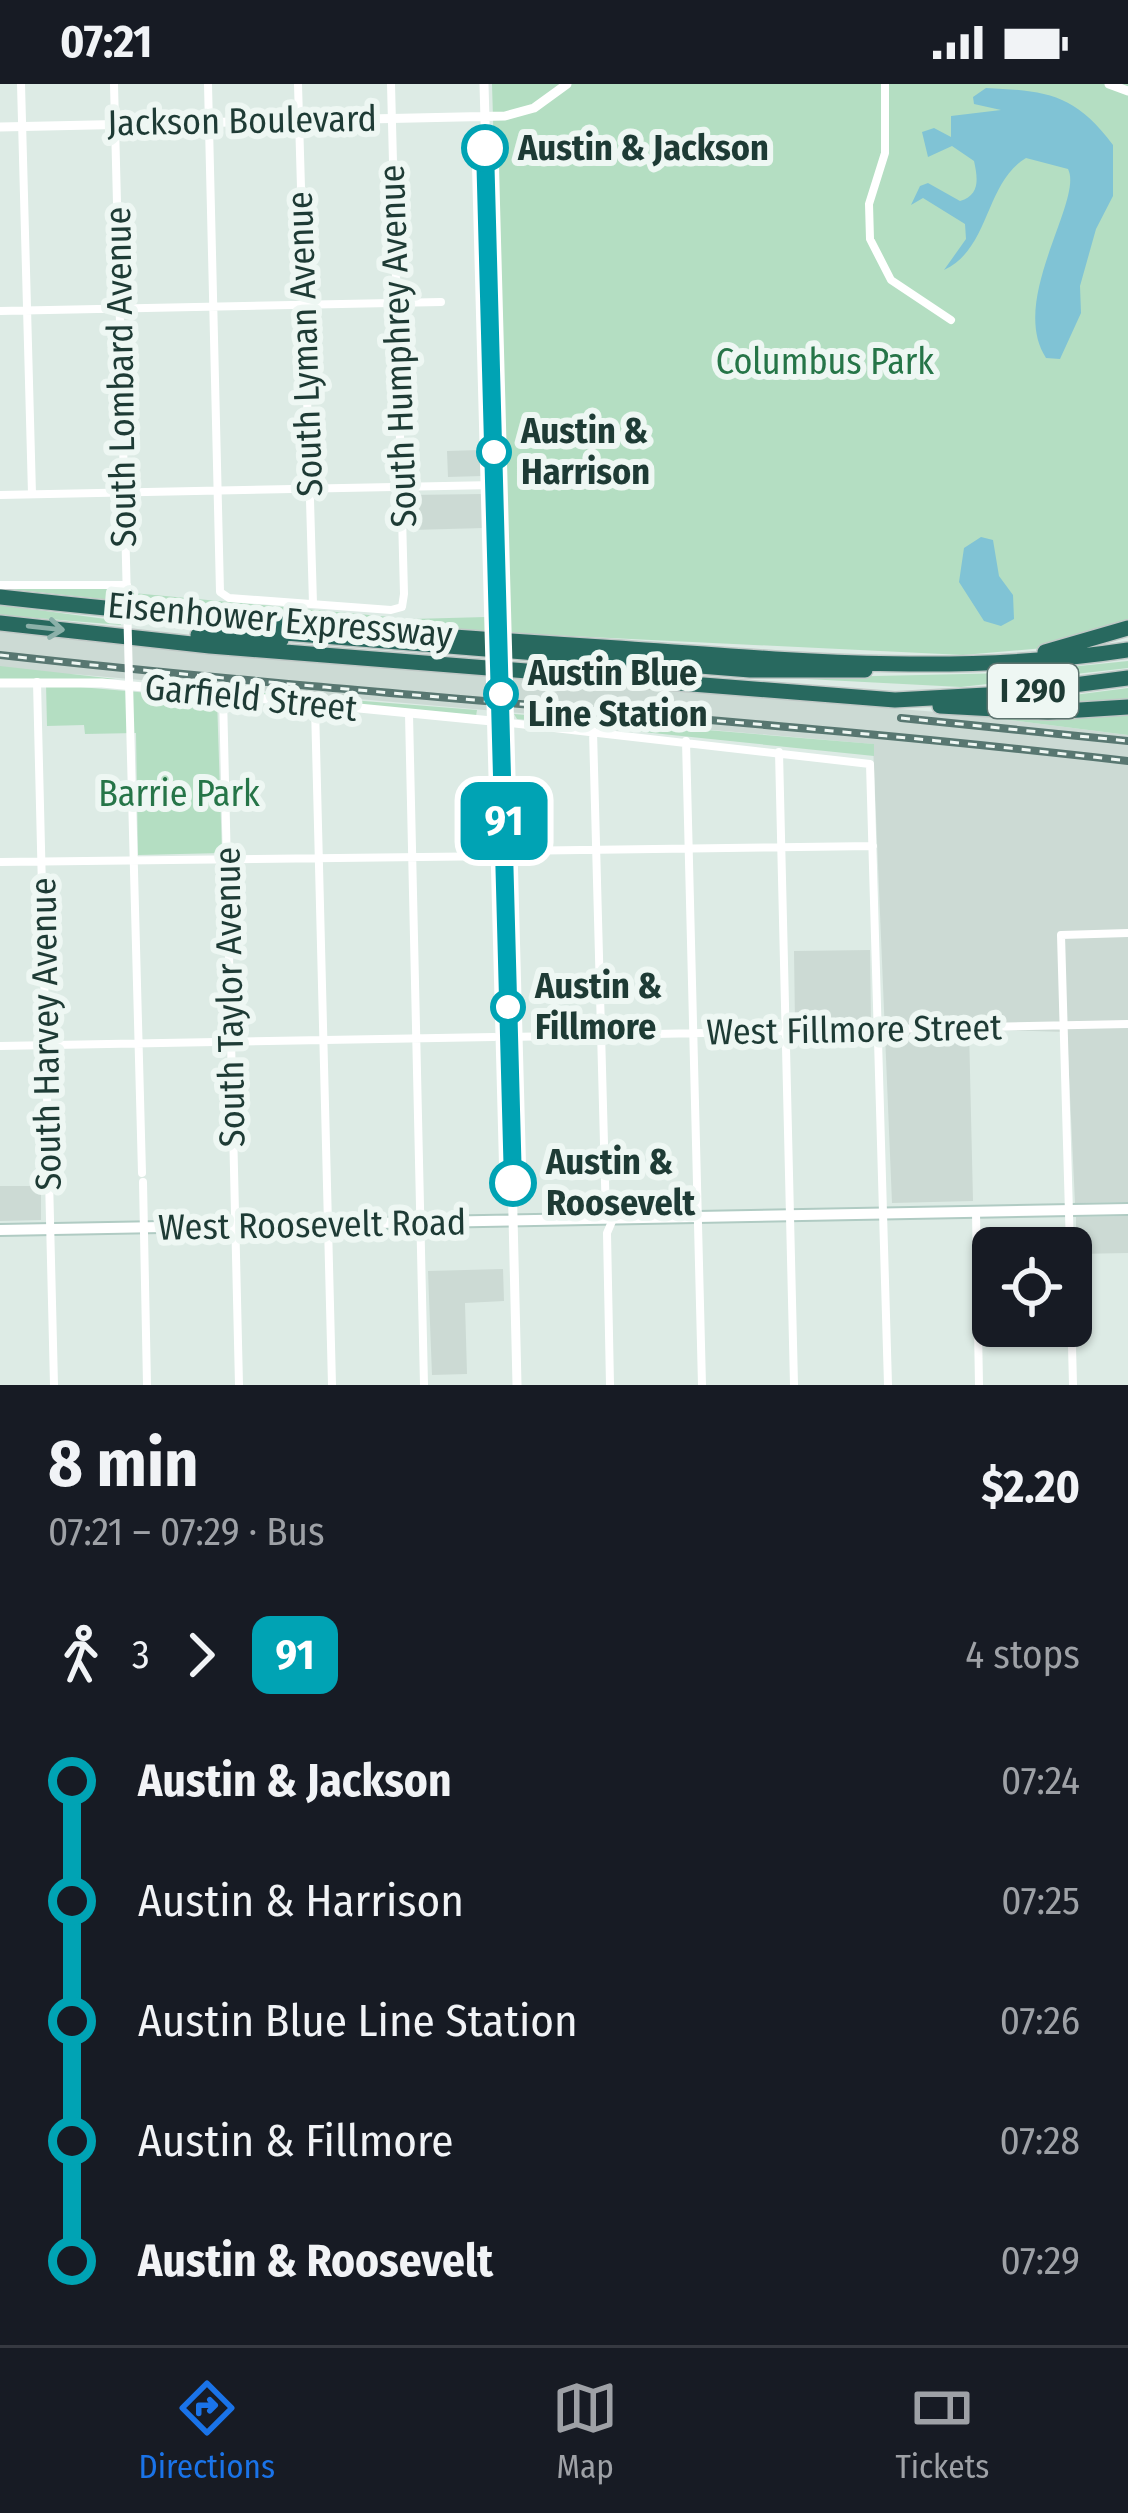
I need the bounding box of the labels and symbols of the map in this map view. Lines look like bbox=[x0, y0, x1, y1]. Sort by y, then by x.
street label: Jackson Boulevard bbox=[107, 97, 377, 145]
marker: Austin & Jackson bbox=[463, 126, 507, 170]
place label: Austin & Jackson bbox=[517, 126, 769, 170]
street label: South Humphrey Avenue bbox=[370, 164, 426, 528]
street label: South Lyman Avenue bbox=[278, 191, 332, 497]
street label: South Lombard Avenue bbox=[96, 206, 146, 548]
park label: Columbus Park bbox=[716, 340, 934, 384]
place label: Austin & Harrison bbox=[520, 409, 650, 494]
marker: Austin & Harrison bbox=[478, 436, 510, 468]
street label: Eisenhower Expressway bbox=[106, 583, 454, 657]
one-way arrow bbox=[26, 618, 65, 640]
place label: Austin Blue Line Station bbox=[527, 651, 708, 736]
road number: I 290 bbox=[988, 664, 1078, 718]
street label: Garfield Street bbox=[143, 665, 359, 731]
marker: Austin Blue Line Station bbox=[485, 678, 517, 710]
park label: Barrie Park bbox=[98, 772, 260, 816]
line badge: 91 bbox=[450, 782, 558, 860]
street label: South Taylor Avenue bbox=[205, 846, 255, 1148]
street label: South Harvey Avenue bbox=[21, 877, 71, 1191]
place label: Austin & Fillmore bbox=[534, 964, 662, 1049]
marker: Austin & Fillmore bbox=[492, 991, 524, 1023]
street label: West Fillmore Street bbox=[706, 1005, 1002, 1055]
place label: Austin & Roosevelt bbox=[545, 1140, 697, 1225]
marker: Austin & Roosevelt bbox=[491, 1161, 535, 1205]
street label: West Roosevelt Road bbox=[158, 1200, 466, 1250]

